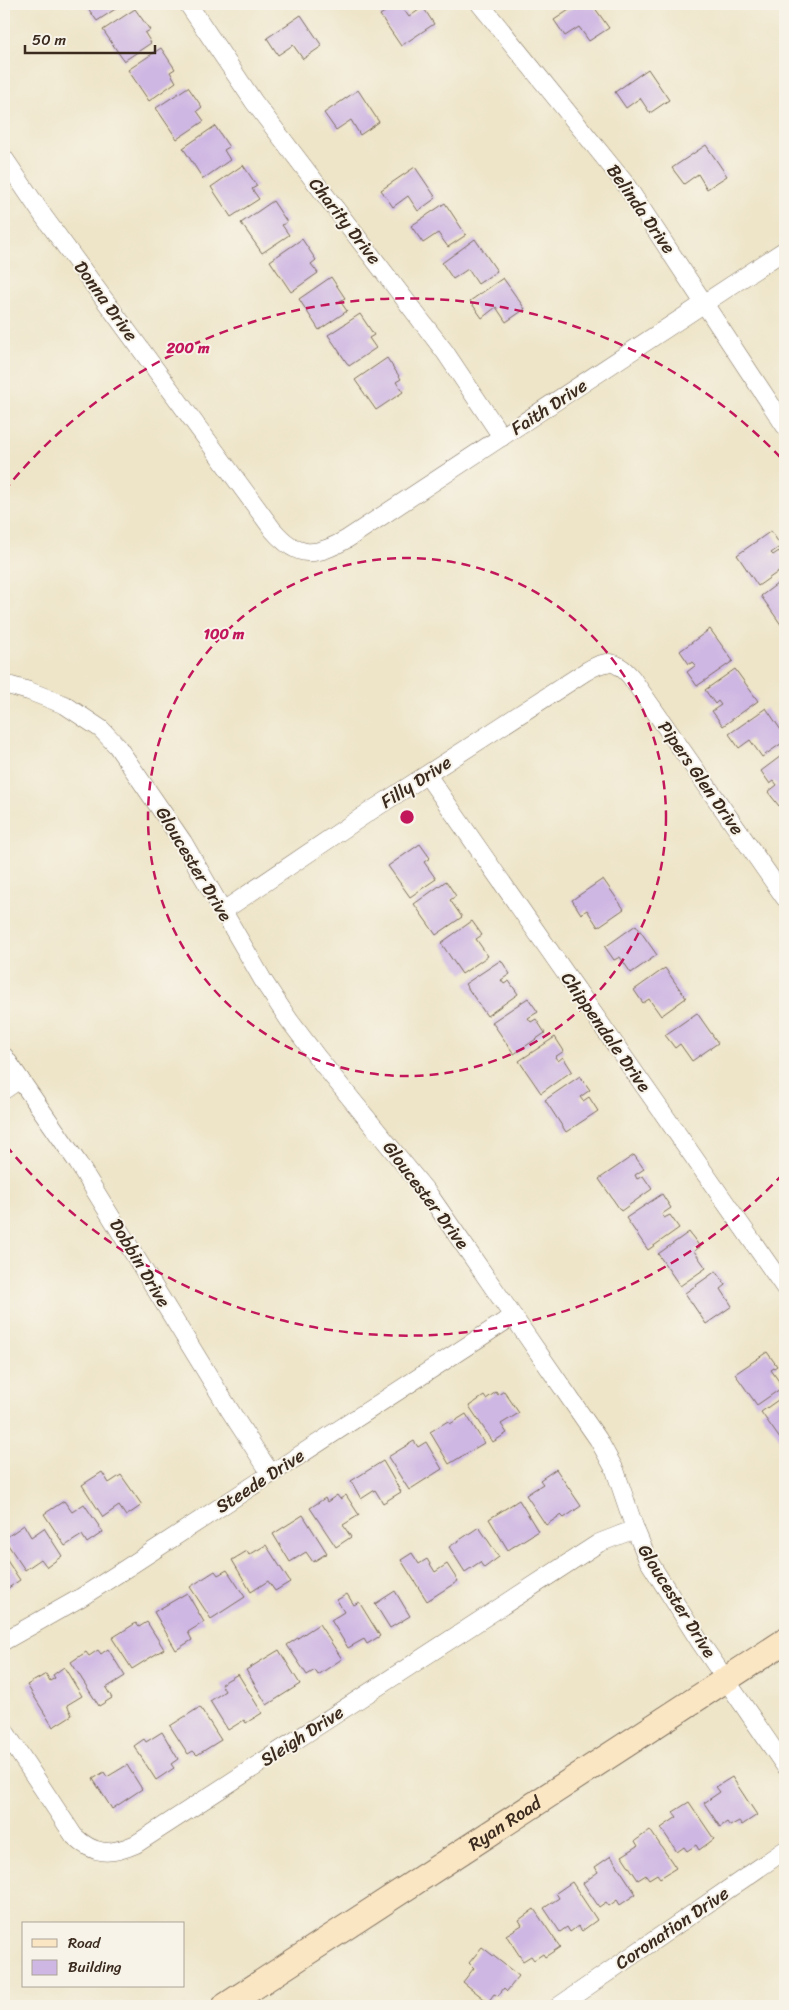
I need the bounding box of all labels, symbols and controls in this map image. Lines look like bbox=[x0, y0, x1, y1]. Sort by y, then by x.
scale bar bbox=[25, 22, 155, 54]
text: 50 m bbox=[32, 27, 67, 53]
street label: Belinda Drive bbox=[598, 157, 684, 261]
street label: Charity Drive bbox=[300, 170, 390, 272]
street label: Donna Drive bbox=[65, 254, 147, 348]
text: 200 m bbox=[165, 335, 210, 361]
street label: Faith Drive bbox=[504, 370, 594, 444]
text: 100 m bbox=[204, 621, 245, 647]
street label: Pipers Glen Drive bbox=[649, 714, 753, 842]
street label: Filly Drive bbox=[374, 747, 458, 817]
street label: Gloucester Drive bbox=[147, 800, 241, 928]
centre of rings bbox=[398, 808, 416, 826]
street label: Chippendale Drive bbox=[552, 965, 660, 1099]
street label: Gloucester Drive bbox=[374, 1134, 478, 1257]
street label: Dobbin Drive bbox=[101, 1212, 179, 1314]
street label: Steede Drive bbox=[209, 1440, 311, 1522]
street label: Gloucester Drive bbox=[629, 1538, 725, 1665]
street label: Sleigh Drive bbox=[254, 1697, 350, 1775]
street label: Ryan Road bbox=[462, 1787, 549, 1860]
street label: Coronation Drive bbox=[608, 1878, 736, 1978]
legend bbox=[22, 1922, 185, 1988]
text: Road bbox=[68, 1930, 101, 1956]
text: Building bbox=[68, 1954, 122, 1980]

